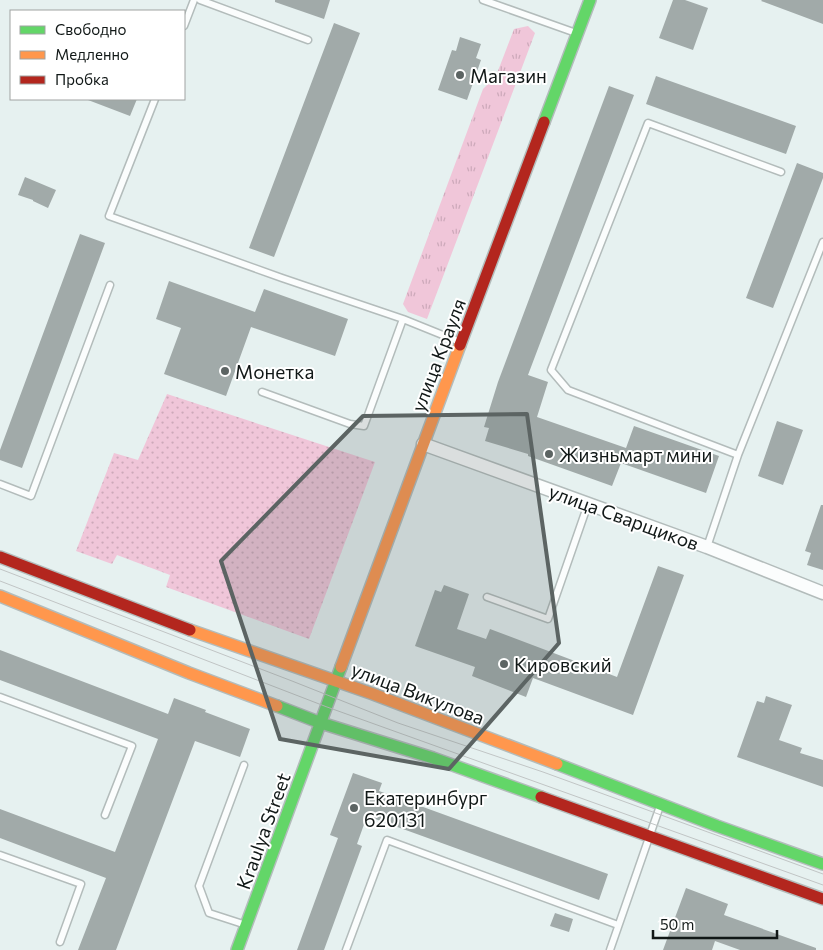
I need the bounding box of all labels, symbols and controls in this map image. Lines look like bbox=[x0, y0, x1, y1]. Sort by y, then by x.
legend bbox=[10, 10, 185, 100]
text: Свободно bbox=[55, 20, 126, 38]
text: Медленно bbox=[55, 45, 129, 63]
place label: Магазин bbox=[470, 64, 547, 87]
marker: Магазин bbox=[454, 69, 466, 81]
text: Пробка bbox=[55, 70, 109, 88]
street label: улица Крауля bbox=[406, 295, 470, 415]
place label: Монетка bbox=[235, 360, 314, 383]
marker: Монетка bbox=[219, 365, 231, 377]
place label: Жизньмарт мини bbox=[559, 443, 712, 466]
marker: Жизньмарт мини bbox=[543, 448, 555, 460]
street label: улица Сварщиков bbox=[546, 479, 702, 555]
place label: Кировский bbox=[514, 653, 612, 676]
street label: улица Викулова bbox=[348, 657, 488, 729]
marker: Кировский bbox=[498, 658, 510, 670]
street label: Kraulya Street bbox=[231, 769, 295, 892]
place label: Екатеринбург 620131 bbox=[364, 786, 487, 831]
marker: Екатеринбург 620131 bbox=[348, 802, 360, 814]
scale bar bbox=[653, 908, 777, 940]
text: 50 m bbox=[660, 915, 694, 933]

